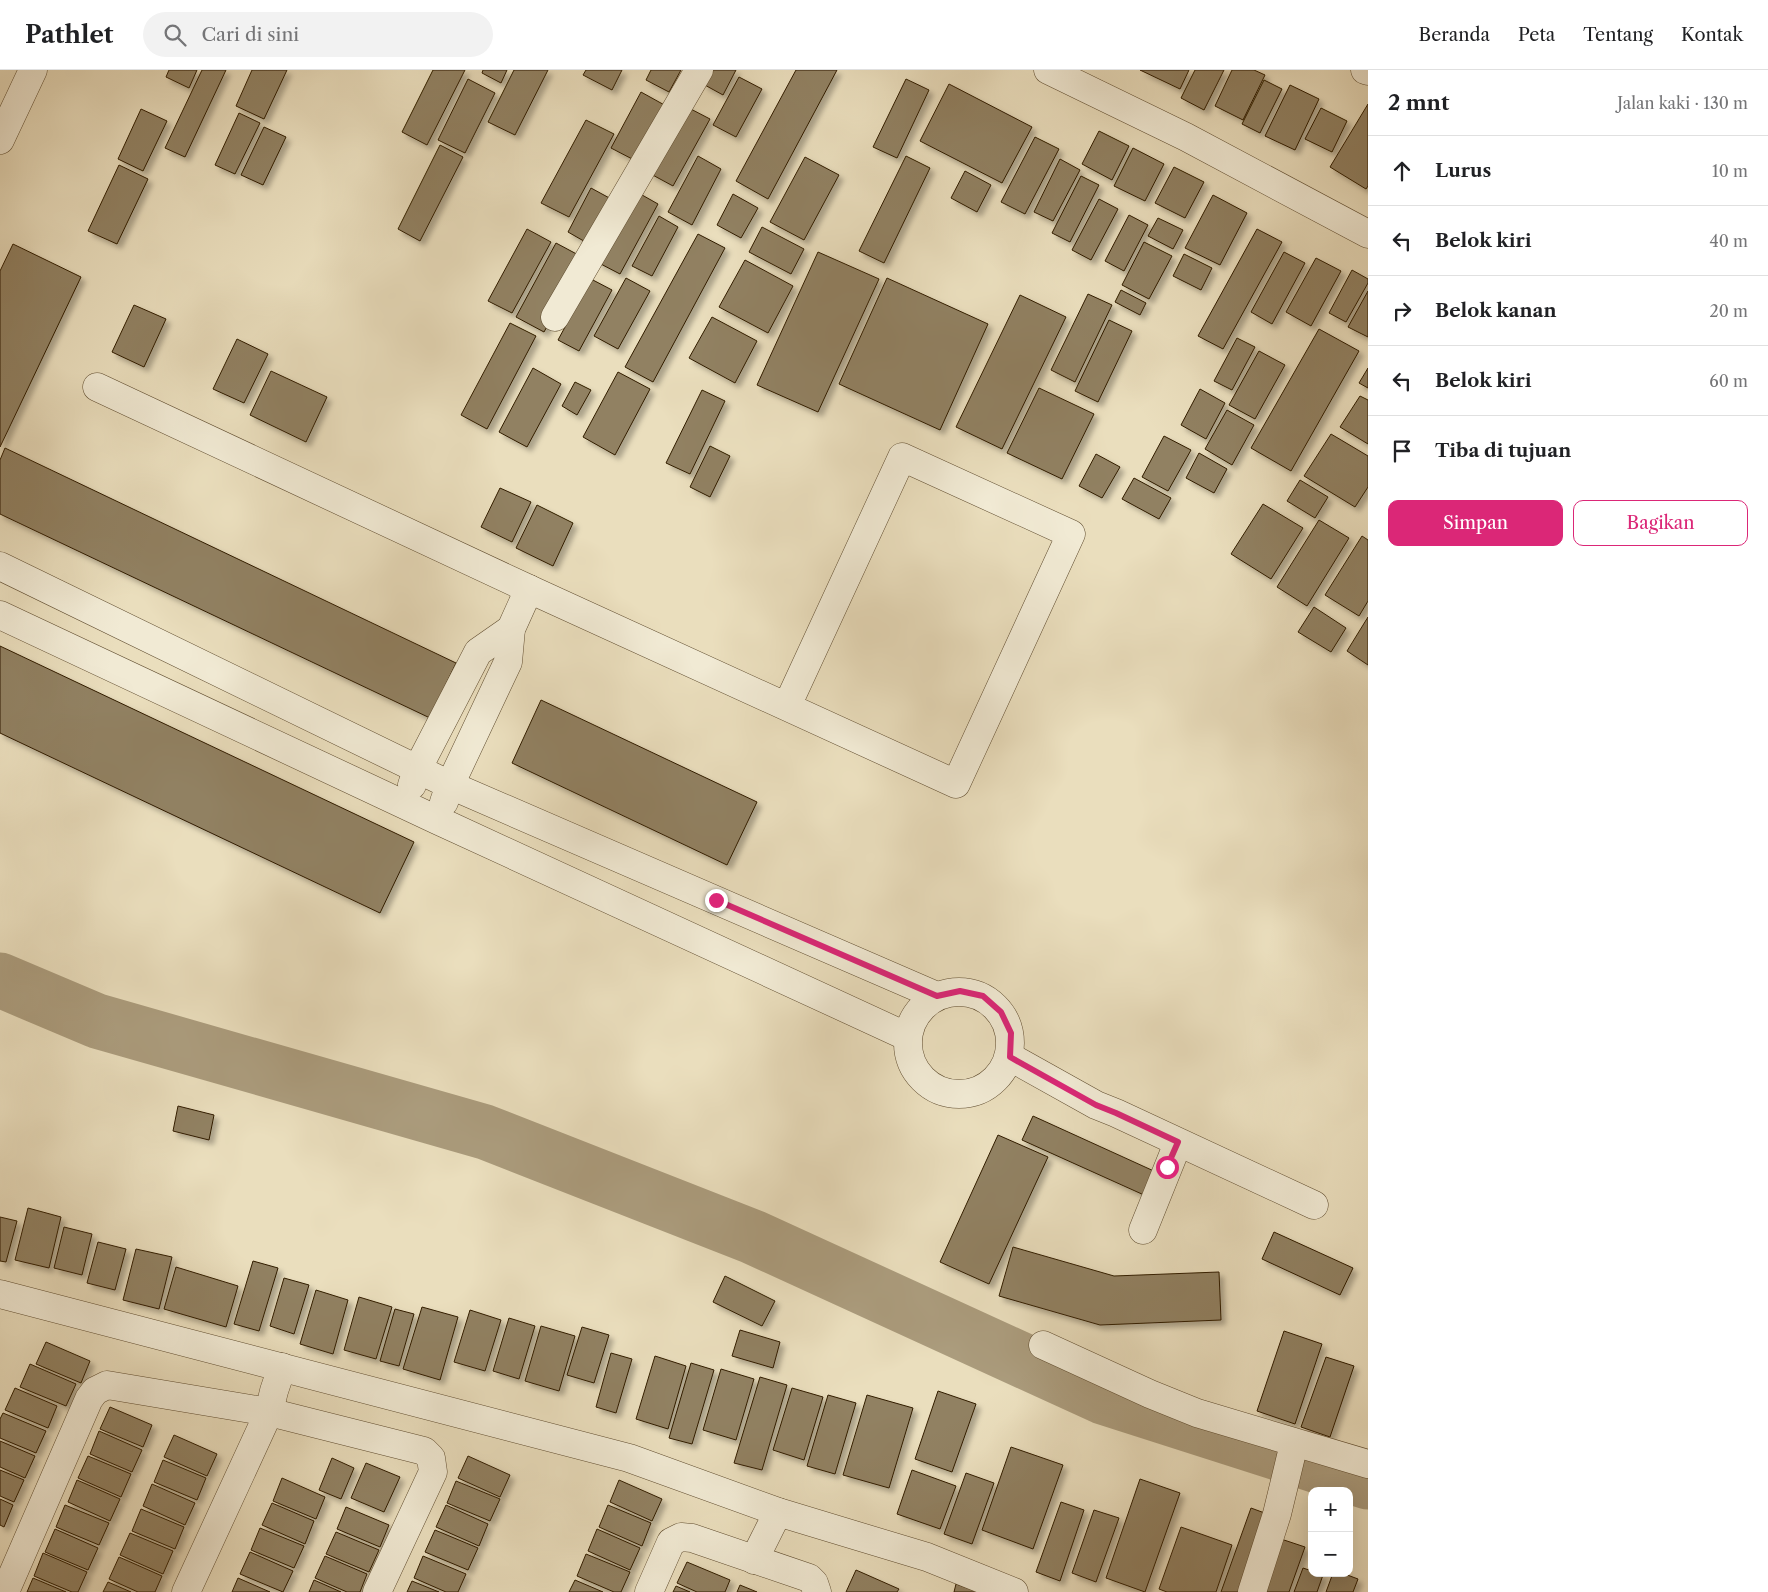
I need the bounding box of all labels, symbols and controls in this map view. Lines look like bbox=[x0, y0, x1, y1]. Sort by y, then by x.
search box bbox=[143, 12, 493, 57]
text: Pathlet bbox=[25, 20, 113, 49]
icon: search bbox=[161, 21, 189, 49]
text: Cari di sini bbox=[201, 23, 299, 46]
text: Beranda bbox=[1419, 24, 1490, 46]
text: Peta bbox=[1518, 24, 1555, 46]
text: Tentang bbox=[1583, 24, 1653, 46]
text: Kontak bbox=[1681, 24, 1743, 46]
text: 2 mnt bbox=[1388, 90, 1449, 115]
text: Jalan kaki · 130 m bbox=[1617, 93, 1748, 113]
icon: ahead bbox=[1388, 157, 1416, 185]
text: Lurus bbox=[1435, 159, 1491, 182]
text: 10 m bbox=[1712, 161, 1748, 181]
icon: left bbox=[1388, 227, 1416, 255]
text: Belok kiri bbox=[1435, 229, 1532, 252]
text: 40 m bbox=[1709, 231, 1748, 251]
icon: right bbox=[1388, 297, 1416, 325]
text: Belok kanan bbox=[1435, 299, 1557, 322]
text: 20 m bbox=[1709, 301, 1748, 321]
icon: left bbox=[1388, 367, 1416, 395]
text: Belok kiri bbox=[1435, 369, 1532, 392]
text: 60 m bbox=[1709, 371, 1748, 391]
icon: arrive bbox=[1388, 437, 1416, 465]
text: Tiba di tujuan bbox=[1435, 439, 1571, 462]
button: Simpan bbox=[1388, 500, 1563, 546]
button: Bagikan bbox=[1573, 500, 1748, 546]
route end bbox=[705, 889, 728, 912]
route start bbox=[1156, 1156, 1179, 1179]
map controls bbox=[1308, 1487, 1353, 1577]
button: + bbox=[1308, 1487, 1353, 1532]
button: − bbox=[1308, 1532, 1353, 1577]

